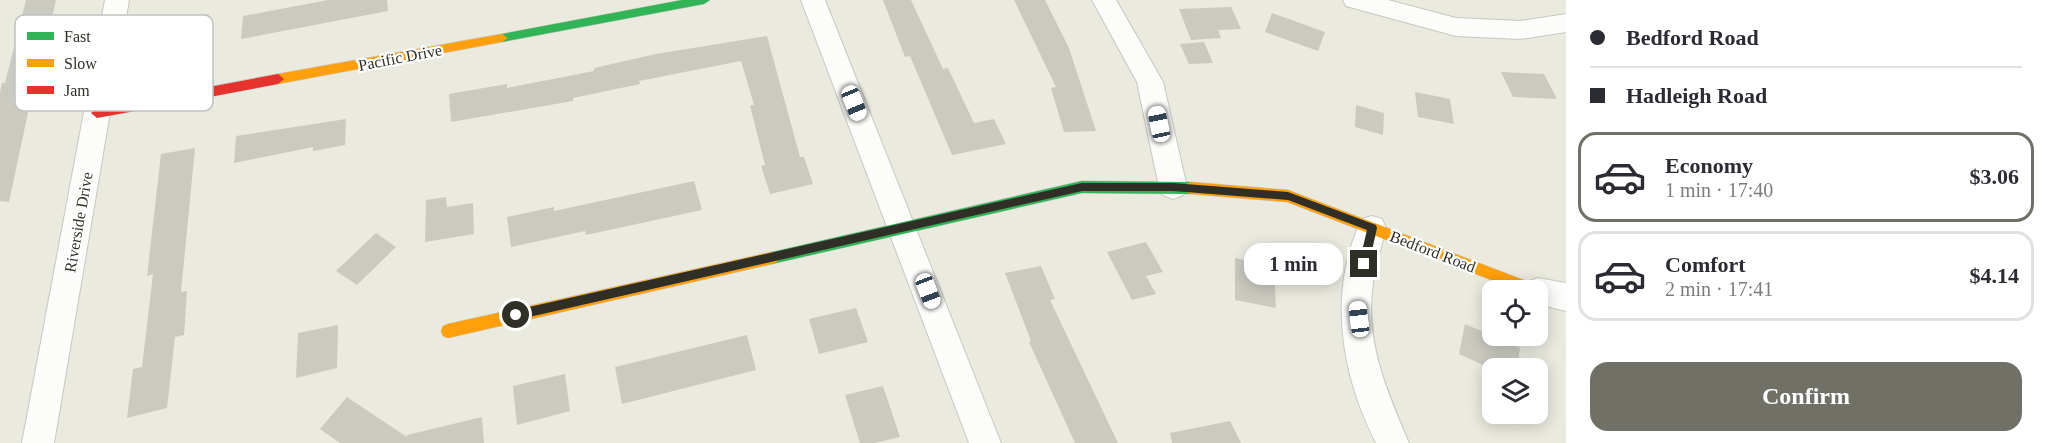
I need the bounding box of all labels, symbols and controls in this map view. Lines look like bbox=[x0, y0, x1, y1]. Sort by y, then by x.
legend bbox=[15, 15, 213, 111]
text: Bedford Road bbox=[1626, 25, 1759, 50]
text: Fast bbox=[64, 28, 91, 45]
street label: Pacific Drive bbox=[357, 41, 443, 74]
text: Slow bbox=[64, 55, 97, 72]
text: Jam bbox=[64, 82, 90, 99]
car bbox=[839, 83, 869, 123]
text: Hadleigh Road bbox=[1626, 83, 1767, 108]
car bbox=[1146, 105, 1172, 143]
icon: car bbox=[1593, 150, 1647, 204]
text: Economy bbox=[1665, 153, 1753, 178]
text: $3.06 bbox=[1970, 164, 2019, 189]
street label: Riverside Drive bbox=[61, 171, 96, 274]
text: 1 min · 17:40 bbox=[1665, 179, 1773, 201]
street label: Bedford Road bbox=[1388, 227, 1478, 276]
callout: 1 min bbox=[1244, 243, 1343, 285]
icon: car bbox=[1593, 249, 1647, 303]
route end bbox=[1350, 250, 1377, 277]
text: Comfort bbox=[1665, 252, 1746, 277]
text: 1 min bbox=[1269, 253, 1318, 275]
text: $4.14 bbox=[1970, 263, 2019, 288]
car bbox=[913, 271, 943, 311]
text: 2 min · 17:41 bbox=[1665, 278, 1773, 300]
map controls bbox=[1482, 280, 1548, 424]
button: locate bbox=[1482, 280, 1548, 346]
car bbox=[1348, 300, 1370, 338]
route start bbox=[502, 301, 529, 328]
button: layers bbox=[1482, 358, 1548, 424]
button: Confirm bbox=[1590, 362, 2022, 431]

